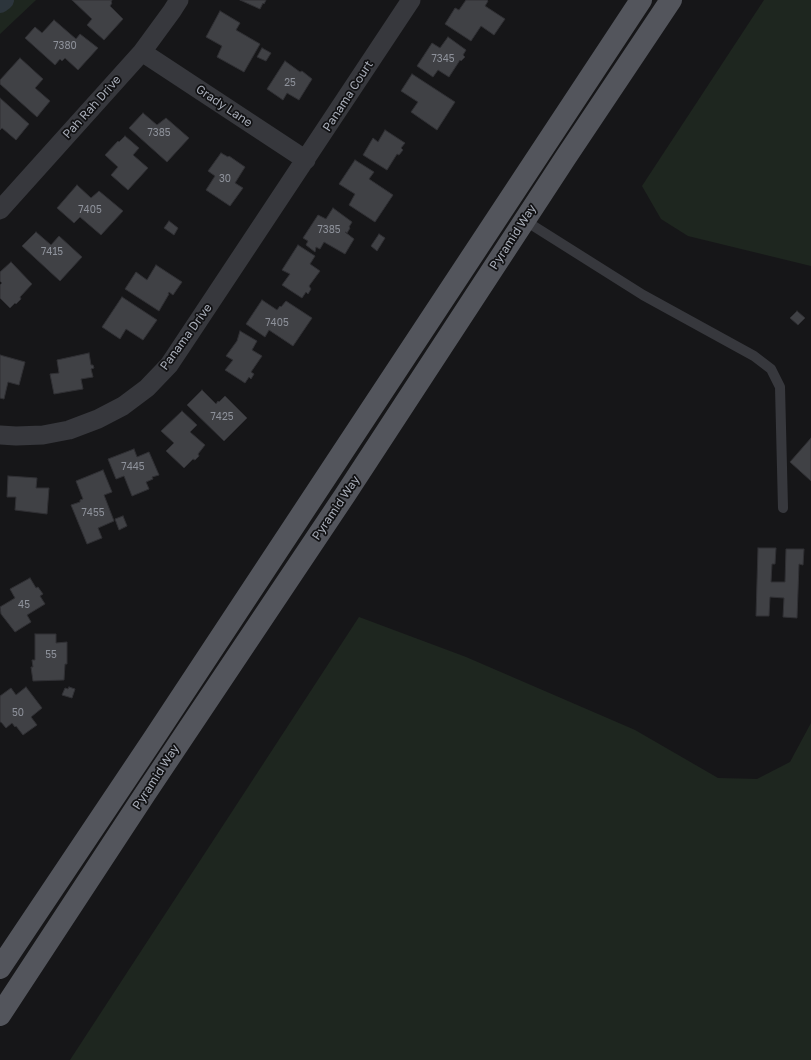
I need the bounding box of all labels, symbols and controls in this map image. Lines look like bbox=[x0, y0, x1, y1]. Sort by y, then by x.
house number: 7380 bbox=[53, 40, 77, 52]
house number: 7345 bbox=[431, 53, 455, 65]
street label: Panama Court bbox=[320, 58, 376, 134]
street label: Pah Rah Drive bbox=[60, 73, 124, 141]
house number: 25 bbox=[284, 77, 296, 89]
street label: Grady Lane bbox=[193, 82, 255, 130]
house number: 7385 bbox=[147, 127, 171, 139]
house number: 30 bbox=[219, 173, 231, 185]
street label: Pyramid Way bbox=[487, 202, 539, 272]
house number: 7405 bbox=[78, 204, 102, 216]
house number: 7385 bbox=[317, 224, 341, 236]
house number: 7415 bbox=[41, 246, 63, 258]
street label: Panama Drive bbox=[157, 301, 215, 373]
house number: 7405 bbox=[265, 317, 289, 329]
house number: 7425 bbox=[211, 411, 233, 423]
house number: 7445 bbox=[121, 461, 145, 473]
street label: Pyramid Way bbox=[309, 473, 363, 543]
house number: 7455 bbox=[82, 507, 104, 519]
house number: 45 bbox=[18, 599, 30, 611]
house number: 55 bbox=[45, 649, 57, 661]
house number: 50 bbox=[12, 707, 24, 719]
street label: Pyramid Way bbox=[130, 742, 182, 812]

